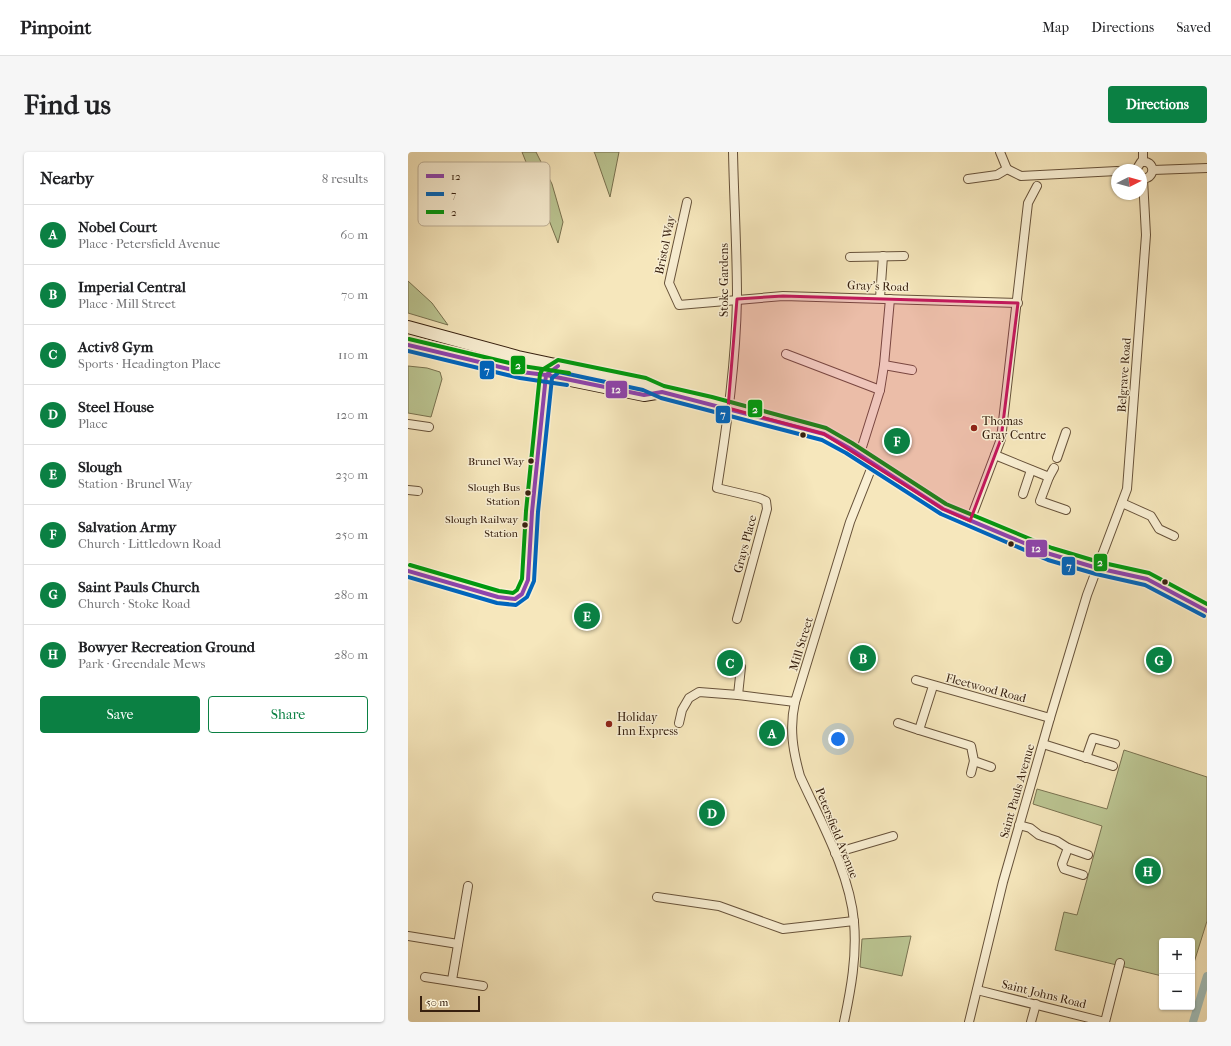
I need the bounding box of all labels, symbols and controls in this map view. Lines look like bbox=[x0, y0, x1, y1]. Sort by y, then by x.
text: Pinpoint bbox=[20, 17, 91, 39]
text: Map bbox=[1042, 19, 1069, 36]
text: Directions bbox=[1091, 19, 1154, 36]
text: Saved bbox=[1176, 19, 1211, 36]
button: Directions bbox=[1108, 86, 1207, 123]
text: Find us bbox=[24, 88, 111, 121]
legend bbox=[418, 162, 550, 226]
north arrow bbox=[1111, 164, 1147, 200]
text: Nearby bbox=[40, 168, 94, 188]
text: 12 bbox=[451, 170, 461, 183]
text: 8 results bbox=[322, 171, 368, 186]
text: 7 bbox=[451, 188, 456, 201]
text: 2 bbox=[451, 206, 457, 219]
street label: Bristol Way bbox=[652, 214, 678, 276]
text: Nobel Court bbox=[78, 218, 157, 236]
text: A bbox=[49, 227, 57, 242]
text: 60 m bbox=[340, 227, 368, 242]
text: Place · Petersfield Avenue bbox=[78, 236, 220, 251]
street label: Stoke Gardens bbox=[717, 243, 731, 317]
text: Imperial Central bbox=[78, 278, 186, 296]
street label: Gray's Road bbox=[847, 278, 910, 294]
text: B bbox=[49, 287, 57, 302]
text: 70 m bbox=[341, 287, 368, 302]
text: Place · Mill Street bbox=[78, 296, 176, 311]
street label: Belgrave Road bbox=[1114, 337, 1134, 413]
text: Activ8 Gym bbox=[78, 338, 153, 356]
text: C bbox=[49, 347, 57, 362]
text: 110 m bbox=[338, 347, 368, 362]
line badge: 2 bbox=[510, 355, 526, 375]
text: Sports · Headington Place bbox=[78, 356, 221, 371]
text: 2 bbox=[515, 359, 521, 372]
line badge: 7 bbox=[479, 360, 495, 380]
text: 7 bbox=[483, 364, 490, 377]
line badge: 12 bbox=[605, 380, 628, 399]
text: 12 bbox=[611, 383, 621, 396]
text: Steel House bbox=[78, 398, 154, 416]
line badge: 2 bbox=[747, 399, 763, 418]
text: 2 bbox=[752, 403, 758, 416]
line badge: 7 bbox=[715, 405, 731, 424]
text: D bbox=[48, 407, 58, 422]
text: 120 m bbox=[336, 407, 368, 422]
text: 7 bbox=[719, 408, 726, 421]
place label: Thomas Gray Centre bbox=[982, 414, 1046, 442]
text: Place bbox=[78, 416, 108, 431]
marker: Thomas Gray Centre bbox=[969, 423, 979, 433]
pin: F bbox=[884, 426, 910, 456]
unlabelled marker bbox=[798, 430, 808, 440]
place label: Brunel Way bbox=[468, 455, 525, 468]
marker: Brunel Way bbox=[526, 456, 536, 466]
text: Slough bbox=[78, 458, 122, 476]
text: E bbox=[49, 467, 57, 482]
text: 230 m bbox=[335, 467, 368, 482]
text: Station · Brunel Way bbox=[78, 476, 192, 491]
place label: Slough Bus Station bbox=[468, 481, 521, 508]
marker: Slough Bus Station bbox=[523, 488, 533, 498]
place label: Slough Railway Station bbox=[445, 513, 519, 540]
street label: Grays Place bbox=[731, 513, 759, 575]
text: Salvation Army bbox=[78, 518, 176, 536]
marker: Slough Railway Station bbox=[520, 520, 530, 530]
text: F bbox=[50, 527, 56, 542]
text: 250 m bbox=[335, 527, 368, 542]
text: Church · Littledown Road bbox=[78, 536, 221, 551]
unlabelled marker bbox=[1006, 539, 1016, 549]
line badge: 12 bbox=[1025, 539, 1048, 558]
text: 12 bbox=[1031, 542, 1041, 555]
line badge: 2 bbox=[1093, 553, 1108, 572]
line badge: 7 bbox=[1061, 556, 1076, 576]
text: 2 bbox=[1097, 556, 1103, 569]
text: 7 bbox=[1065, 560, 1072, 573]
unlabelled marker bbox=[1160, 577, 1170, 587]
text: Saint Pauls Church bbox=[78, 578, 200, 596]
text: G bbox=[48, 587, 58, 602]
text: 280 m bbox=[334, 587, 368, 602]
text: Church · Stoke Road bbox=[78, 596, 190, 611]
pin: E bbox=[574, 601, 600, 631]
street label: Mill Street bbox=[786, 615, 816, 673]
text: Bowyer Recreation Ground bbox=[78, 638, 255, 656]
pin: B bbox=[850, 643, 876, 673]
pin: G bbox=[1146, 645, 1172, 675]
text: H bbox=[48, 647, 58, 662]
text: 280 m bbox=[334, 647, 368, 662]
pin: C bbox=[717, 648, 743, 678]
text: Park · Greendale Mews bbox=[78, 656, 205, 671]
street label: Fleetwood Road bbox=[944, 671, 1028, 706]
button: Save bbox=[40, 696, 200, 733]
button: Share bbox=[208, 696, 368, 733]
place label: Holiday Inn Express bbox=[617, 710, 679, 738]
pin: A bbox=[759, 718, 785, 748]
marker: Holiday Inn Express bbox=[604, 719, 614, 729]
your location bbox=[828, 729, 848, 749]
street label: Saint Pauls Avenue bbox=[997, 742, 1037, 840]
street label: Petersfield Avenue bbox=[812, 786, 862, 880]
pin: D bbox=[699, 798, 725, 828]
pin: H bbox=[1135, 856, 1161, 886]
map controls bbox=[1159, 938, 1195, 1010]
button: + bbox=[1159, 938, 1195, 974]
button: − bbox=[1159, 974, 1195, 1010]
street label: Saint Johns Road bbox=[1000, 977, 1088, 1011]
scale bar bbox=[420, 994, 480, 1013]
text: 50 m bbox=[426, 996, 448, 1009]

